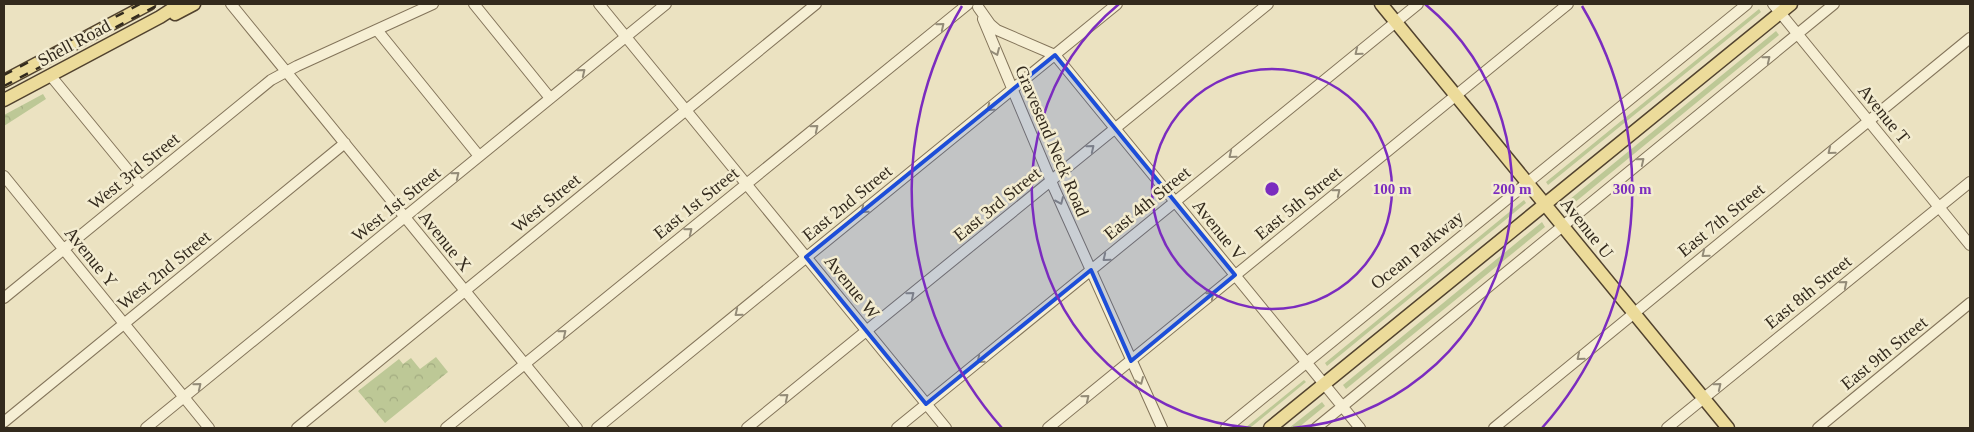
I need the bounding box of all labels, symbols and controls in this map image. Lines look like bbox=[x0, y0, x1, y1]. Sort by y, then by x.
street label: Shell Road bbox=[34, 16, 114, 70]
one-way arrow bbox=[935, 22, 944, 31]
one-way arrow bbox=[989, 47, 1000, 56]
one-way arrow bbox=[1355, 47, 1364, 55]
one-way arrow bbox=[1761, 56, 1770, 64]
street label: Gravesend Neck Road bbox=[1011, 63, 1093, 219]
one-way arrow bbox=[576, 70, 585, 78]
street label: Avenue T bbox=[1854, 81, 1914, 147]
one-way arrow bbox=[986, 102, 995, 111]
one-way arrow bbox=[809, 124, 818, 133]
street label: West 3rd Street bbox=[85, 128, 183, 214]
one-way arrow bbox=[1086, 145, 1095, 154]
one-way arrow bbox=[1828, 146, 1837, 154]
one-way arrow bbox=[1229, 149, 1238, 157]
one-way arrow bbox=[1635, 159, 1644, 167]
street label: East 2nd Street bbox=[798, 161, 896, 245]
street label: West 1st Street bbox=[348, 162, 444, 246]
street label: East 4th Street bbox=[1100, 162, 1194, 244]
street label: East 5th Street bbox=[1251, 162, 1345, 244]
street label: East 1st Street bbox=[650, 163, 742, 243]
street label: East 3rd Street bbox=[950, 163, 1044, 245]
street label: West Street bbox=[508, 169, 584, 237]
one-way arrow bbox=[450, 173, 459, 181]
street label: East 7th Street bbox=[1674, 179, 1768, 261]
centre of rings bbox=[1263, 180, 1281, 198]
text: 100 m bbox=[1373, 181, 1412, 197]
text: 200 m bbox=[1493, 181, 1532, 197]
text: 300 m bbox=[1613, 181, 1652, 197]
one-way arrow bbox=[1332, 189, 1341, 198]
street label: Avenue U bbox=[1557, 194, 1617, 262]
one-way arrow bbox=[1053, 196, 1064, 205]
street label: Avenue V bbox=[1189, 196, 1249, 264]
one-way arrow bbox=[861, 205, 870, 213]
street label: Avenue X bbox=[415, 207, 475, 275]
street label: Ocean Parkway bbox=[1367, 207, 1467, 293]
street label: Avenue Y bbox=[61, 223, 121, 291]
street label: West 2nd Street bbox=[114, 227, 214, 313]
one-way arrow bbox=[683, 227, 692, 236]
one-way arrow bbox=[1702, 249, 1711, 257]
street label: Avenue W bbox=[820, 251, 884, 323]
street label: East 8th Street bbox=[1761, 251, 1855, 333]
one-way arrow bbox=[1103, 252, 1112, 261]
one-way arrow bbox=[1839, 281, 1848, 290]
one-way arrow bbox=[1206, 291, 1215, 300]
one-way arrow bbox=[905, 292, 914, 300]
one-way arrow bbox=[735, 308, 744, 316]
street label: East 9th Street bbox=[1837, 312, 1931, 394]
one-way arrow bbox=[557, 330, 566, 339]
one-way arrow bbox=[1576, 352, 1585, 361]
one-way arrow bbox=[977, 355, 986, 364]
one-way arrow bbox=[1134, 376, 1145, 385]
one-way arrow bbox=[192, 383, 201, 392]
one-way arrow bbox=[1712, 384, 1721, 392]
one-way arrow bbox=[1080, 394, 1089, 403]
one-way arrow bbox=[779, 395, 788, 403]

